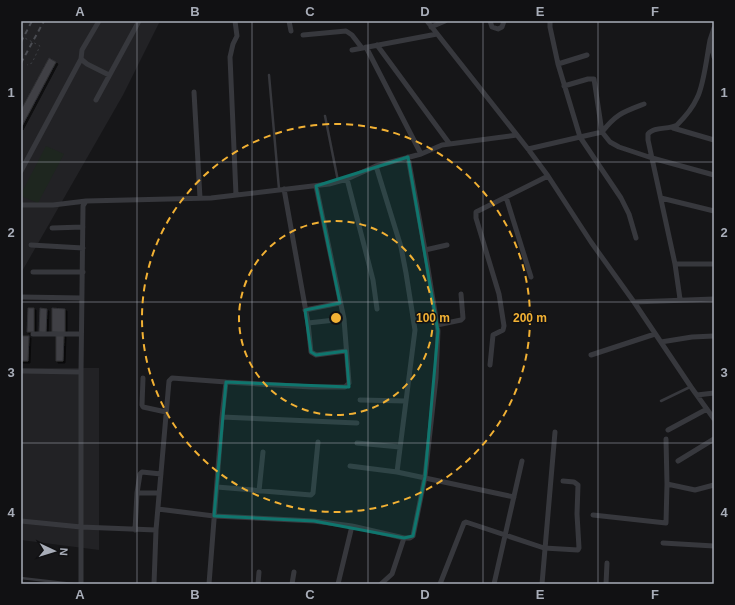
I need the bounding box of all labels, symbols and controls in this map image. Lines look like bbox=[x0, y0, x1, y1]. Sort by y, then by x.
text: A bbox=[75, 4, 85, 19]
text: B bbox=[190, 4, 200, 19]
text: C bbox=[305, 4, 315, 19]
text: D bbox=[420, 4, 430, 19]
text: E bbox=[536, 4, 545, 19]
text: F bbox=[651, 4, 659, 19]
text: 1 bbox=[7, 85, 15, 100]
text: 1 bbox=[720, 85, 728, 100]
text: 2 bbox=[7, 225, 15, 240]
text: 2 bbox=[720, 225, 728, 240]
centre of rings bbox=[329, 311, 343, 325]
text: 100 m bbox=[416, 311, 450, 325]
text: 200 m bbox=[513, 311, 547, 325]
text: 3 bbox=[7, 365, 15, 380]
text: 3 bbox=[720, 365, 728, 380]
text: 4 bbox=[7, 505, 15, 520]
text: 4 bbox=[720, 505, 728, 520]
north arrow bbox=[34, 531, 74, 571]
text: N bbox=[58, 547, 70, 556]
text: A bbox=[75, 587, 85, 602]
text: B bbox=[190, 587, 200, 602]
text: C bbox=[305, 587, 315, 602]
text: D bbox=[420, 587, 430, 602]
text: E bbox=[536, 587, 545, 602]
text: F bbox=[651, 587, 659, 602]

